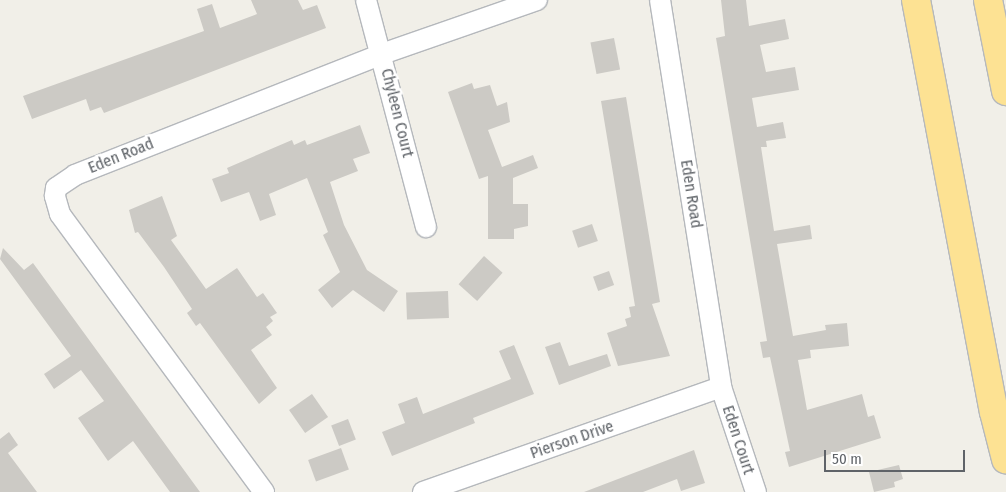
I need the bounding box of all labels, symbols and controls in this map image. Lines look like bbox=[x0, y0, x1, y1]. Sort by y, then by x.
street label: Chyleen Court bbox=[377, 67, 417, 159]
street label: Eden Road bbox=[85, 134, 157, 178]
street label: Eden Road bbox=[676, 158, 706, 230]
street label: Eden Court bbox=[718, 403, 758, 477]
street label: Pierson Drive bbox=[528, 417, 616, 463]
scale bar bbox=[826, 440, 967, 472]
text: 50 m bbox=[832, 450, 862, 468]

